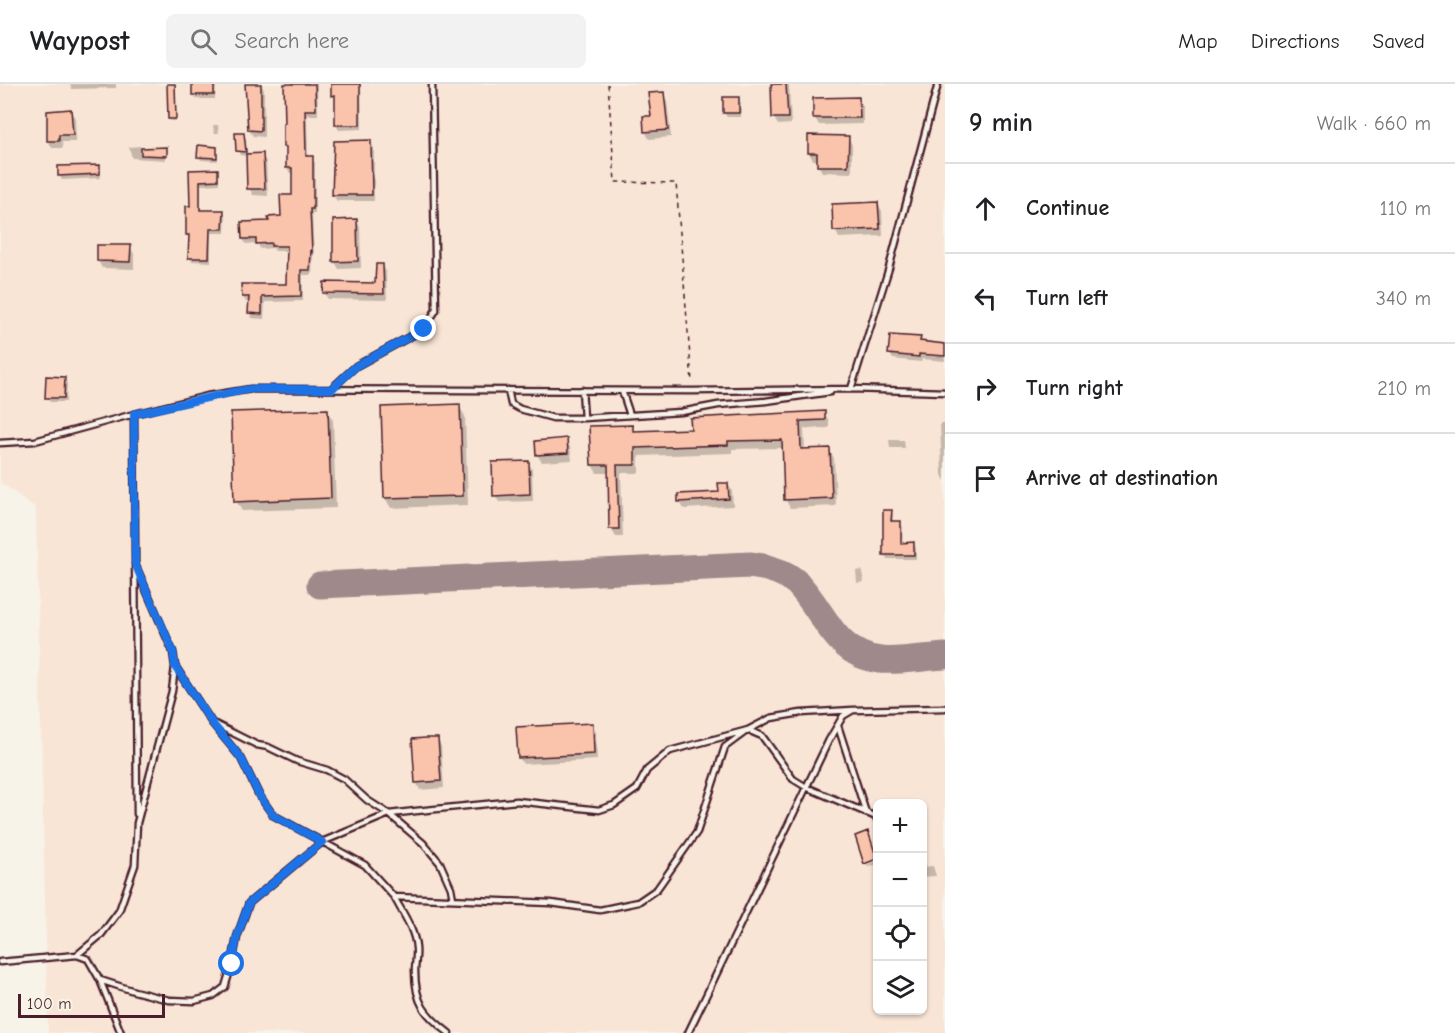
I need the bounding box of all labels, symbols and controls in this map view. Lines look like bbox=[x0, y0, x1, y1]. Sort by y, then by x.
search box bbox=[166, 14, 586, 68]
text: Waypost bbox=[30, 25, 130, 57]
icon: search bbox=[187, 25, 220, 58]
text: Search here bbox=[235, 28, 349, 54]
text: Map bbox=[1178, 29, 1218, 53]
text: Directions bbox=[1251, 29, 1340, 53]
text: Saved bbox=[1373, 29, 1425, 53]
text: 9 min bbox=[969, 108, 1033, 138]
text: Walk · 660 m bbox=[1317, 112, 1431, 135]
icon: ahead bbox=[969, 192, 1002, 225]
text: Continue bbox=[1026, 195, 1109, 221]
text: 110 m bbox=[1380, 197, 1431, 220]
icon: left bbox=[969, 282, 1002, 315]
text: Turn left bbox=[1026, 285, 1108, 311]
text: 340 m bbox=[1376, 287, 1431, 310]
route end bbox=[410, 315, 436, 341]
icon: right bbox=[969, 372, 1002, 405]
text: Turn right bbox=[1026, 375, 1123, 401]
text: 210 m bbox=[1377, 377, 1431, 400]
icon: arrive bbox=[969, 462, 1002, 495]
text: Arrive at destination bbox=[1026, 465, 1218, 491]
map controls bbox=[873, 799, 927, 1015]
button: + bbox=[873, 799, 927, 853]
button: − bbox=[873, 853, 927, 907]
button: locate bbox=[873, 907, 927, 961]
route start bbox=[218, 950, 244, 976]
button: layers bbox=[873, 961, 927, 1015]
scale bar bbox=[18, 991, 165, 1018]
text: 100 m bbox=[27, 995, 71, 1013]

